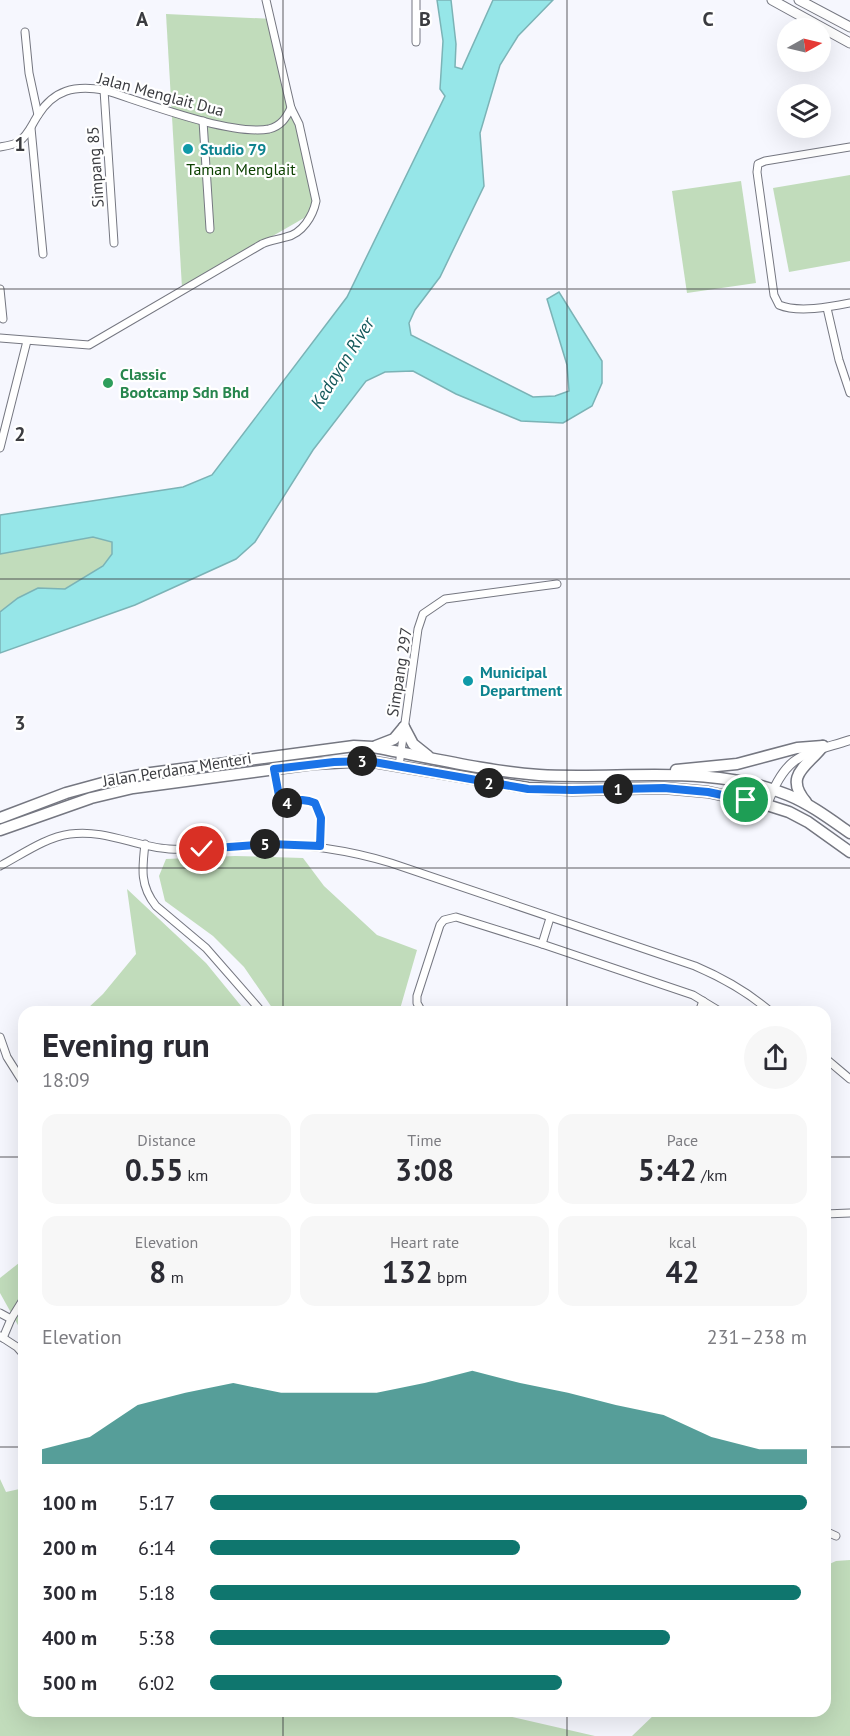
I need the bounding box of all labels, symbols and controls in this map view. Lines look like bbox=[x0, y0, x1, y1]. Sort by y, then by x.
text: A bbox=[136, 6, 149, 32]
text: B bbox=[419, 6, 431, 32]
text: C bbox=[702, 6, 714, 32]
north arrow bbox=[777, 18, 831, 72]
map controls bbox=[777, 18, 831, 138]
street label: Jalan Menglait Dua bbox=[95, 67, 226, 120]
button: layers bbox=[777, 84, 831, 138]
street label: Simpang 85 bbox=[82, 126, 108, 208]
text: 1 bbox=[14, 131, 26, 157]
place label: Studio 79 bbox=[200, 139, 266, 159]
marker: Studio 79 bbox=[181, 142, 195, 156]
park label: Taman Menglait bbox=[186, 159, 296, 179]
water label: Kedayan River bbox=[305, 312, 380, 413]
place label: Classic Bootcamp Sdn Bhd bbox=[120, 364, 249, 402]
marker: Classic Bootcamp Sdn Bhd bbox=[101, 376, 115, 390]
text: 2 bbox=[14, 421, 26, 447]
street label: Simpang 297 bbox=[382, 626, 416, 718]
place label: Municipal Department bbox=[480, 662, 562, 700]
marker: Municipal Department bbox=[461, 674, 475, 688]
text: 3 bbox=[14, 710, 26, 736]
pin: 3 bbox=[347, 746, 377, 776]
street label: Jalan Perdana Menteri bbox=[100, 747, 253, 791]
text: 3 bbox=[357, 751, 367, 771]
pin: 2 bbox=[474, 768, 504, 798]
text: 2 bbox=[484, 773, 494, 793]
pin: 1 bbox=[603, 774, 633, 804]
pin bbox=[720, 774, 771, 825]
text: 1 bbox=[613, 779, 623, 799]
icon: arrive bbox=[729, 783, 762, 816]
pin: 4 bbox=[272, 788, 302, 818]
text: 4 bbox=[282, 793, 292, 813]
pin bbox=[176, 823, 227, 874]
pin: 5 bbox=[250, 829, 280, 859]
icon: check bbox=[185, 832, 218, 865]
text: 5 bbox=[260, 834, 270, 854]
text: Evening run bbox=[42, 1023, 210, 1066]
button: share bbox=[744, 1026, 807, 1089]
text: 18:09 bbox=[42, 1067, 90, 1093]
text: Distance bbox=[137, 1130, 196, 1150]
text: Time bbox=[407, 1130, 442, 1150]
text: Pace bbox=[667, 1130, 698, 1150]
text: 0.55 bbox=[125, 1150, 183, 1189]
text: 3:08 bbox=[395, 1150, 454, 1189]
text: 5:42 bbox=[638, 1150, 697, 1189]
text: km bbox=[183, 1165, 208, 1185]
text: /km bbox=[697, 1165, 727, 1185]
text: Elevation bbox=[135, 1232, 198, 1252]
text: Heart rate bbox=[390, 1232, 459, 1252]
text: kcal bbox=[669, 1232, 696, 1252]
text: 8 bbox=[149, 1252, 166, 1291]
text: 132 bbox=[382, 1252, 433, 1291]
text: 42 bbox=[665, 1252, 700, 1291]
text: m bbox=[166, 1267, 184, 1287]
text: bpm bbox=[433, 1267, 467, 1287]
text: Elevation bbox=[42, 1324, 122, 1350]
text: 231–238 m bbox=[707, 1324, 807, 1350]
text: 100 m bbox=[42, 1490, 97, 1516]
text: 5:17 bbox=[138, 1490, 175, 1516]
text: 200 m bbox=[42, 1535, 97, 1561]
text: 6:14 bbox=[138, 1535, 175, 1561]
text: 300 m bbox=[42, 1580, 97, 1606]
text: 5:18 bbox=[138, 1580, 175, 1606]
text: 400 m bbox=[42, 1625, 97, 1651]
text: 5:38 bbox=[138, 1625, 175, 1651]
text: 500 m bbox=[42, 1670, 97, 1696]
text: 6:02 bbox=[138, 1670, 175, 1696]

